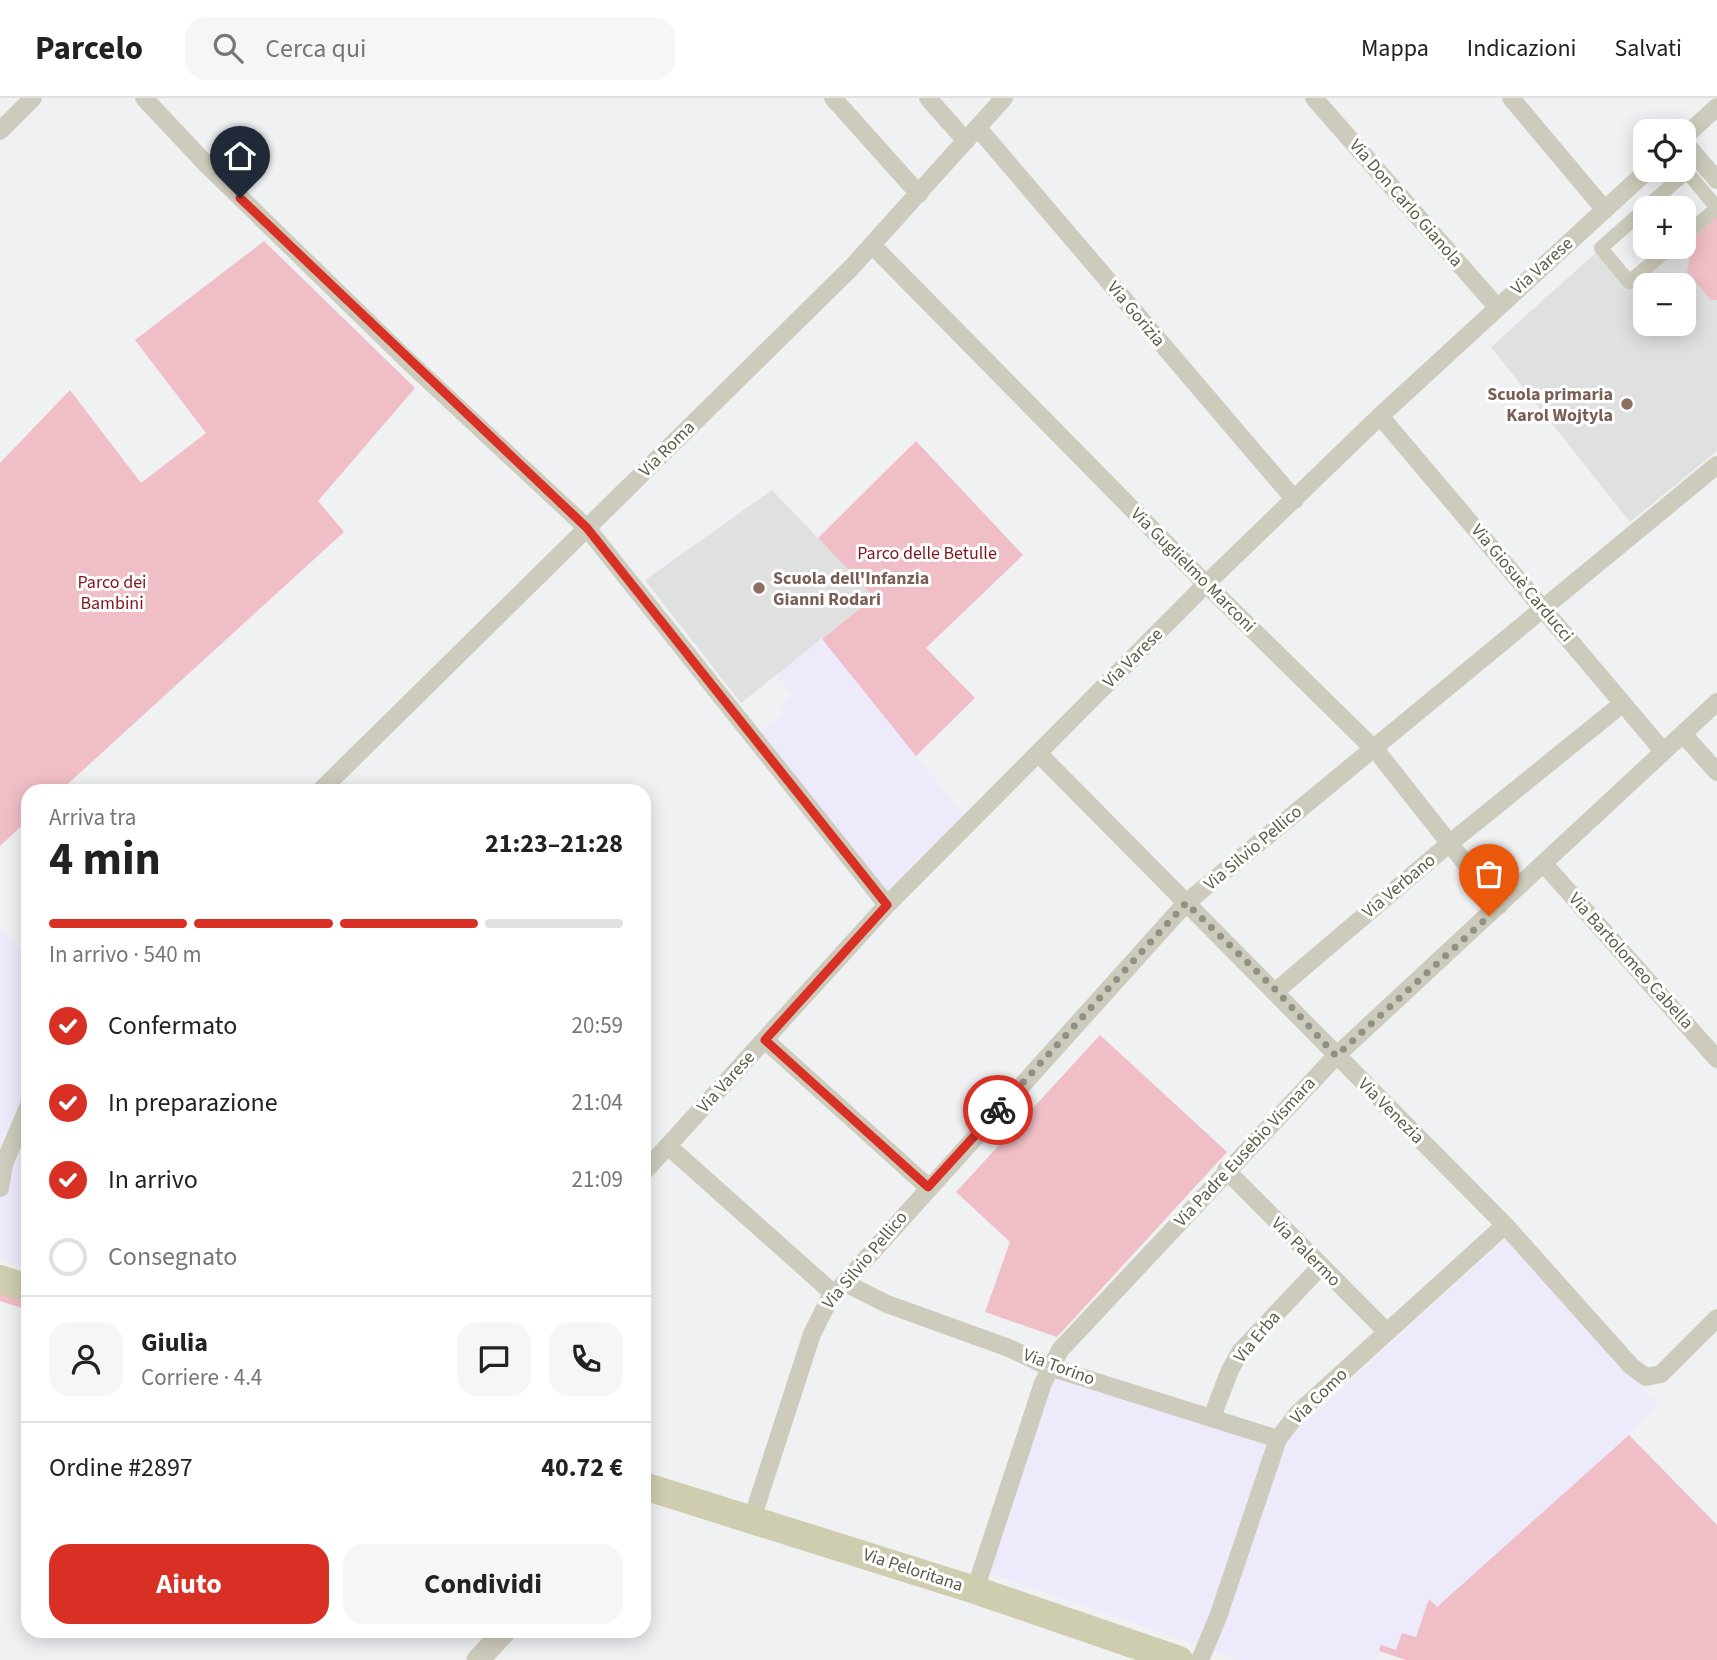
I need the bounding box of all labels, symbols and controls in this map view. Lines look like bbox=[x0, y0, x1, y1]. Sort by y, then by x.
search box bbox=[185, 17, 675, 80]
text: Parcelo bbox=[35, 25, 143, 72]
icon: search bbox=[209, 29, 247, 67]
text: Cerca qui bbox=[265, 30, 367, 67]
text: Mappa bbox=[1361, 31, 1429, 66]
text: Indicazioni bbox=[1467, 31, 1576, 66]
text: Salvati bbox=[1614, 31, 1682, 66]
map controls bbox=[1633, 119, 1696, 336]
button: locate bbox=[1633, 119, 1696, 182]
pin bbox=[210, 126, 270, 198]
street label: Via Don Carlo Gianola bbox=[1343, 134, 1469, 272]
icon: home bbox=[221, 137, 259, 175]
button: + bbox=[1633, 196, 1696, 259]
street label: Via Varese bbox=[1505, 231, 1579, 301]
button: − bbox=[1633, 273, 1696, 336]
street label: Via Gorizia bbox=[1101, 276, 1171, 352]
place label: Scuola primaria Karol Wojtyla bbox=[1487, 382, 1613, 428]
marker: Scuola primaria Karol Wojtyla bbox=[1619, 396, 1635, 412]
street label: Via Roma bbox=[633, 415, 701, 483]
street label: Via Guglielmo Marconi bbox=[1125, 502, 1261, 638]
street label: Via Giosuè Carducci bbox=[1465, 519, 1579, 647]
park label: Parco delle Betulle bbox=[857, 541, 997, 566]
place label: Scuola dell'Infanzia Gianni Rodari bbox=[773, 566, 929, 612]
park label: Parco dei Bambini bbox=[77, 570, 147, 616]
marker: Scuola dell'Infanzia Gianni Rodari bbox=[751, 580, 767, 596]
street label: Via Varese bbox=[1097, 622, 1169, 694]
street label: Via Silvio Pellico bbox=[1199, 800, 1307, 896]
text: Arriva tra bbox=[49, 801, 136, 834]
text: 21:23–21:28 bbox=[485, 825, 623, 862]
text: 4 min bbox=[49, 827, 161, 892]
pin bbox=[1459, 844, 1519, 916]
street label: Via Verbano bbox=[1357, 848, 1441, 924]
icon: bag bbox=[1470, 855, 1508, 893]
street label: Via Bartolomeo Cabella bbox=[1563, 887, 1699, 1035]
text: In arrivo · 540 m bbox=[49, 938, 201, 971]
icon: check bbox=[49, 1007, 87, 1045]
text: Confermato bbox=[108, 1007, 237, 1044]
text: 20:59 bbox=[572, 1009, 623, 1042]
street label: Via Varese bbox=[691, 1045, 761, 1119]
street label: Via Padre Eusebio Vismara bbox=[1169, 1071, 1321, 1233]
street label: Via Venezia bbox=[1352, 1072, 1430, 1150]
courier bbox=[963, 1075, 1033, 1145]
icon: check bbox=[49, 1084, 87, 1122]
text: In preparazione bbox=[108, 1084, 278, 1121]
text: 21:04 bbox=[572, 1086, 623, 1119]
icon: bike bbox=[979, 1091, 1017, 1129]
icon: check bbox=[49, 1161, 87, 1199]
text: In arrivo bbox=[108, 1161, 198, 1198]
text: 21:09 bbox=[572, 1163, 623, 1196]
street label: Via Silvio Pellico bbox=[817, 1206, 913, 1314]
street label: Via Palermo bbox=[1266, 1212, 1346, 1292]
text: Consegnato bbox=[108, 1238, 237, 1275]
street label: Via Erba bbox=[1228, 1306, 1286, 1368]
button: person bbox=[49, 1322, 123, 1396]
button: chat bbox=[457, 1322, 531, 1396]
button: phone bbox=[549, 1322, 623, 1396]
text: Giulia bbox=[141, 1324, 208, 1361]
street label: Via Torino bbox=[1020, 1342, 1098, 1392]
text: Corriere · 4.4 bbox=[141, 1361, 262, 1394]
street label: Via Como bbox=[1285, 1362, 1353, 1430]
text: Ordine #2897 bbox=[49, 1449, 193, 1486]
text: 40.72 € bbox=[541, 1449, 623, 1486]
street label: Via Peloritana bbox=[860, 1542, 966, 1598]
button: Aiuto bbox=[49, 1544, 329, 1624]
button: Condividi bbox=[343, 1544, 623, 1624]

